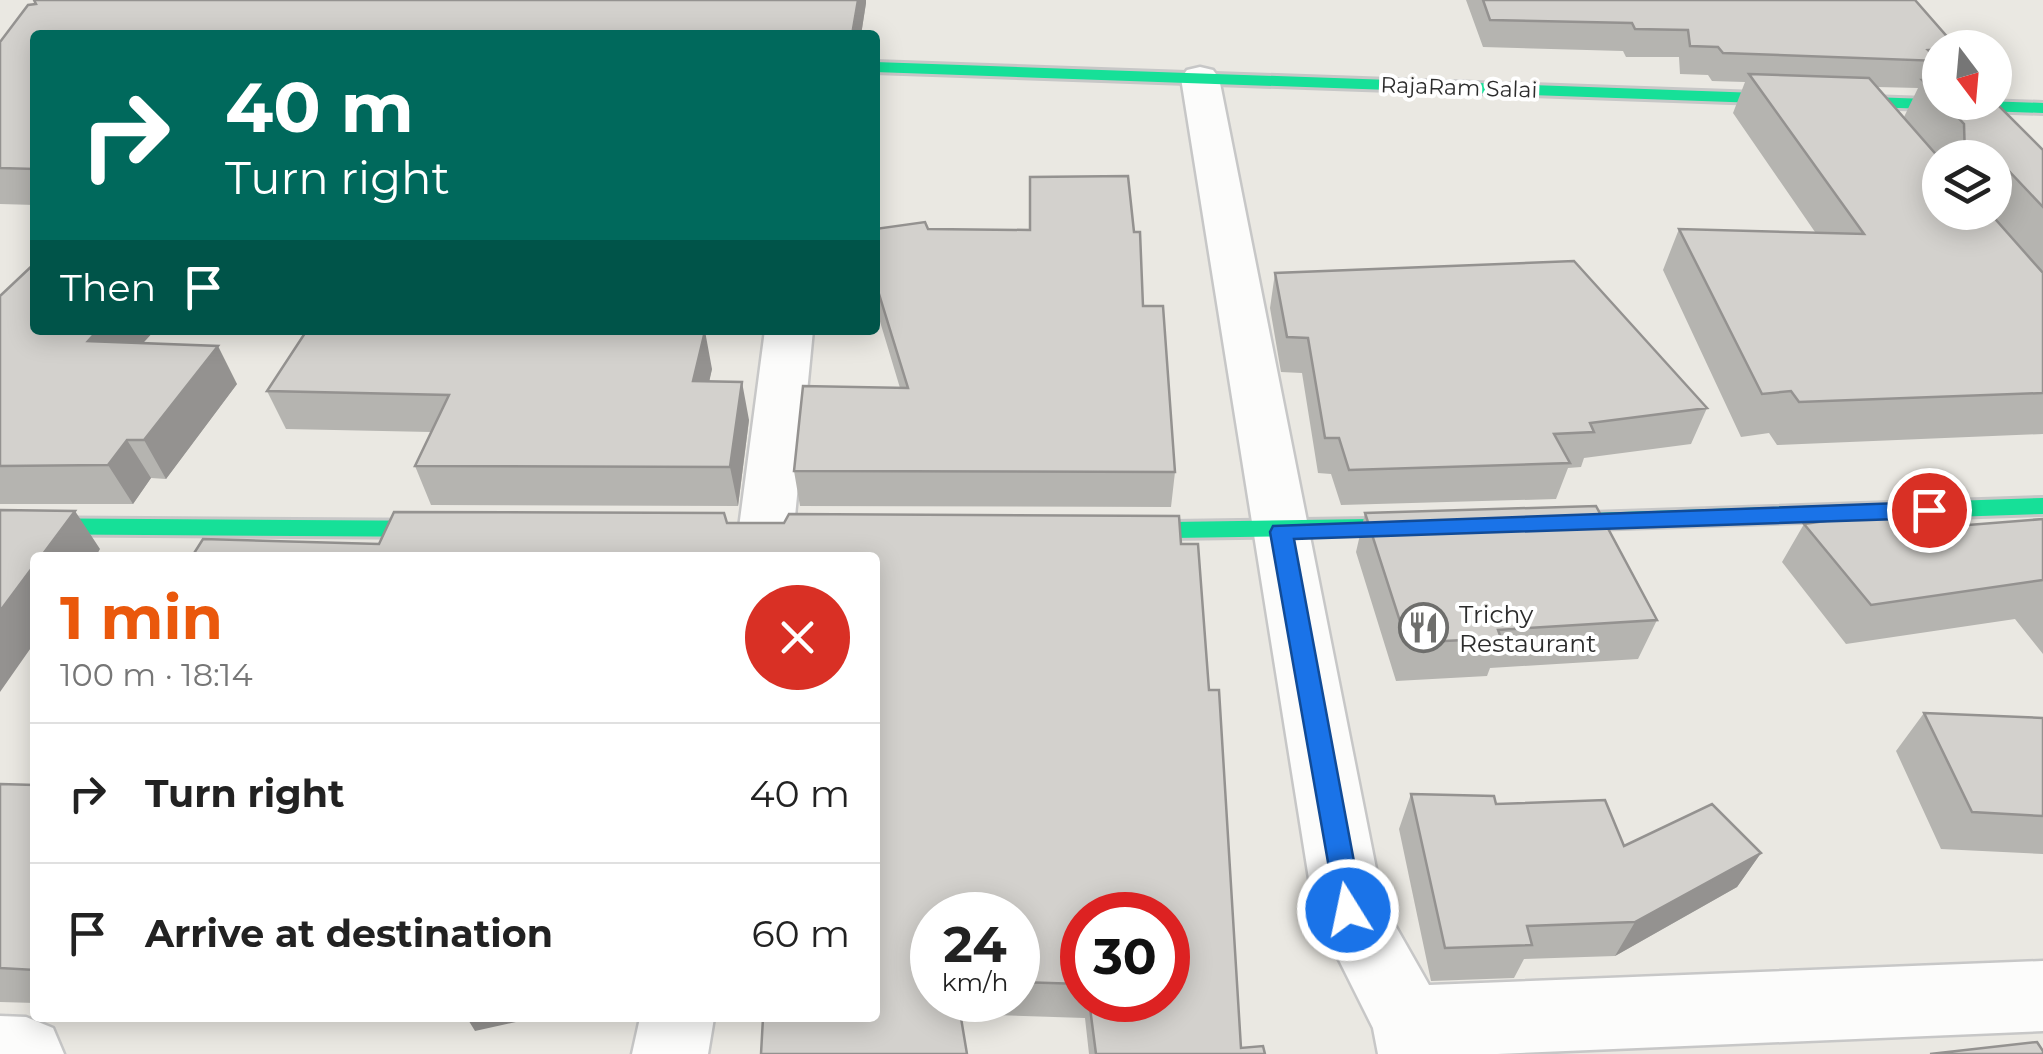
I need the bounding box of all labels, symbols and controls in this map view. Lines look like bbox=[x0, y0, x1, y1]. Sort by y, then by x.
north arrow bbox=[1922, 30, 2012, 120]
map controls bbox=[1922, 30, 2012, 230]
text: 40 m bbox=[225, 64, 414, 150]
icon: right bbox=[60, 70, 190, 200]
street label: RajaRam Salai bbox=[1380, 71, 1538, 104]
button: layers bbox=[1922, 140, 2012, 230]
text: Turn right bbox=[225, 150, 450, 205]
icon: arrive bbox=[176, 260, 231, 315]
text: Then bbox=[60, 264, 156, 311]
pin bbox=[1887, 468, 1972, 553]
icon: arrive bbox=[1902, 483, 1957, 538]
text: 1 min bbox=[60, 581, 223, 654]
button: close bbox=[745, 585, 850, 690]
place label: Trichy Restaurant bbox=[1459, 599, 1596, 658]
restaurant icon: Trichy Restaurant bbox=[1398, 602, 1450, 654]
text: 100 m · 18:14 bbox=[60, 655, 253, 694]
icon: right bbox=[60, 766, 115, 821]
text: Turn right bbox=[145, 770, 344, 817]
text: 40 m bbox=[749, 770, 850, 817]
position arrow bbox=[1296, 858, 1400, 962]
speed limit sign: 30 bbox=[1060, 892, 1190, 1022]
icon: arrive bbox=[60, 906, 115, 961]
text: Arrive at destination bbox=[145, 910, 553, 957]
text: 60 m bbox=[751, 910, 850, 957]
text: 24 bbox=[943, 914, 1007, 975]
text: km/h bbox=[942, 967, 1008, 997]

